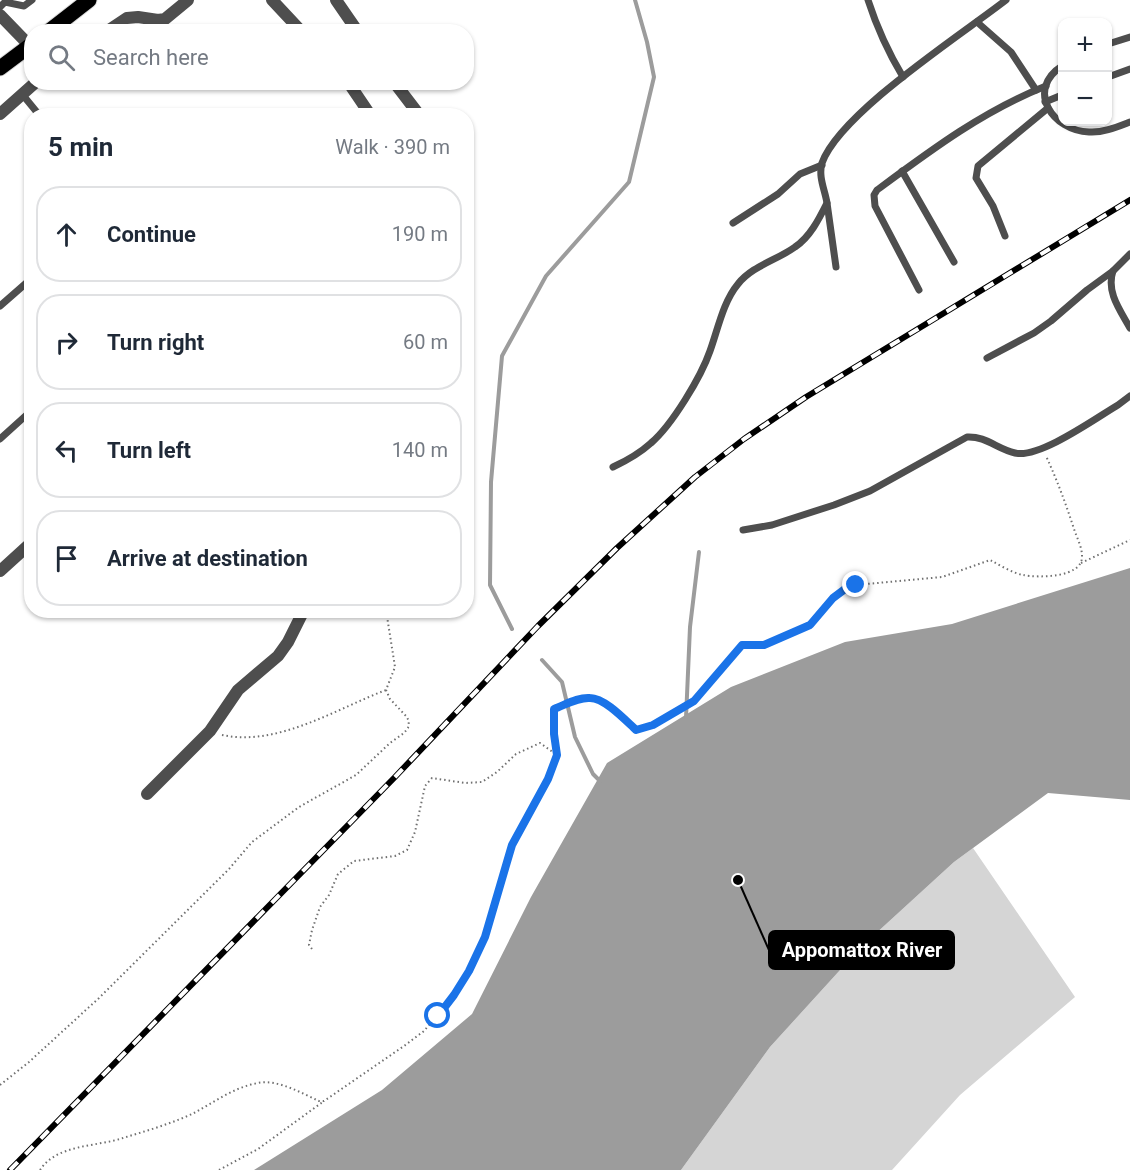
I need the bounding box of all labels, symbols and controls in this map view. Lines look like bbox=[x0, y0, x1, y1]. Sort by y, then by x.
map controls bbox=[1058, 18, 1112, 126]
button: + bbox=[1058, 18, 1112, 72]
search box bbox=[24, 24, 474, 90]
icon: search bbox=[45, 41, 78, 74]
text: Search here bbox=[93, 45, 209, 70]
button: − bbox=[1058, 72, 1112, 126]
text: 5 min bbox=[48, 132, 113, 162]
text: Walk · 390 m bbox=[335, 135, 450, 159]
icon: ahead bbox=[50, 218, 83, 251]
text: Continue bbox=[107, 222, 196, 247]
text: 190 m bbox=[392, 222, 448, 246]
icon: right bbox=[50, 326, 83, 359]
text: Turn right bbox=[107, 330, 204, 355]
text: 60 m bbox=[403, 330, 448, 354]
icon: left bbox=[50, 434, 83, 467]
text: Turn left bbox=[107, 438, 191, 463]
text: 140 m bbox=[392, 438, 448, 462]
icon: arrive bbox=[50, 542, 83, 575]
text: Arrive at destination bbox=[107, 546, 308, 571]
route end bbox=[842, 571, 868, 597]
callout: Appomattox River bbox=[769, 931, 954, 969]
text: Appomattox River bbox=[782, 938, 943, 962]
route start bbox=[424, 1002, 450, 1028]

